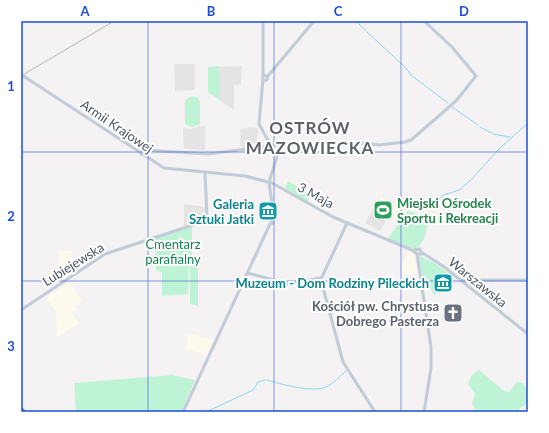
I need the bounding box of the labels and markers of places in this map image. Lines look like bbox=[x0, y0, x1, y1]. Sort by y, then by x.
place label: Miejski Ośrodek Sportu i Rekreacji bbox=[397, 195, 498, 226]
place label: Galeria Sztuki Jatki bbox=[189, 196, 254, 227]
sports icon: Miejski Ośrodek Sportu i Rekreacji bbox=[372, 199, 394, 221]
museum icon: Galeria Sztuki Jatki bbox=[257, 200, 279, 222]
museum icon: Muzeum - Dom Rodziny Pileckich bbox=[432, 272, 454, 294]
place label: Muzeum - Dom Rodziny Pileckich bbox=[236, 275, 429, 291]
place label: Kościół pw. Chrystusa Dobrego Pasterza bbox=[312, 298, 439, 329]
church icon: Kościół pw. Chrystusa Dobrego Pasterza bbox=[442, 302, 464, 324]

